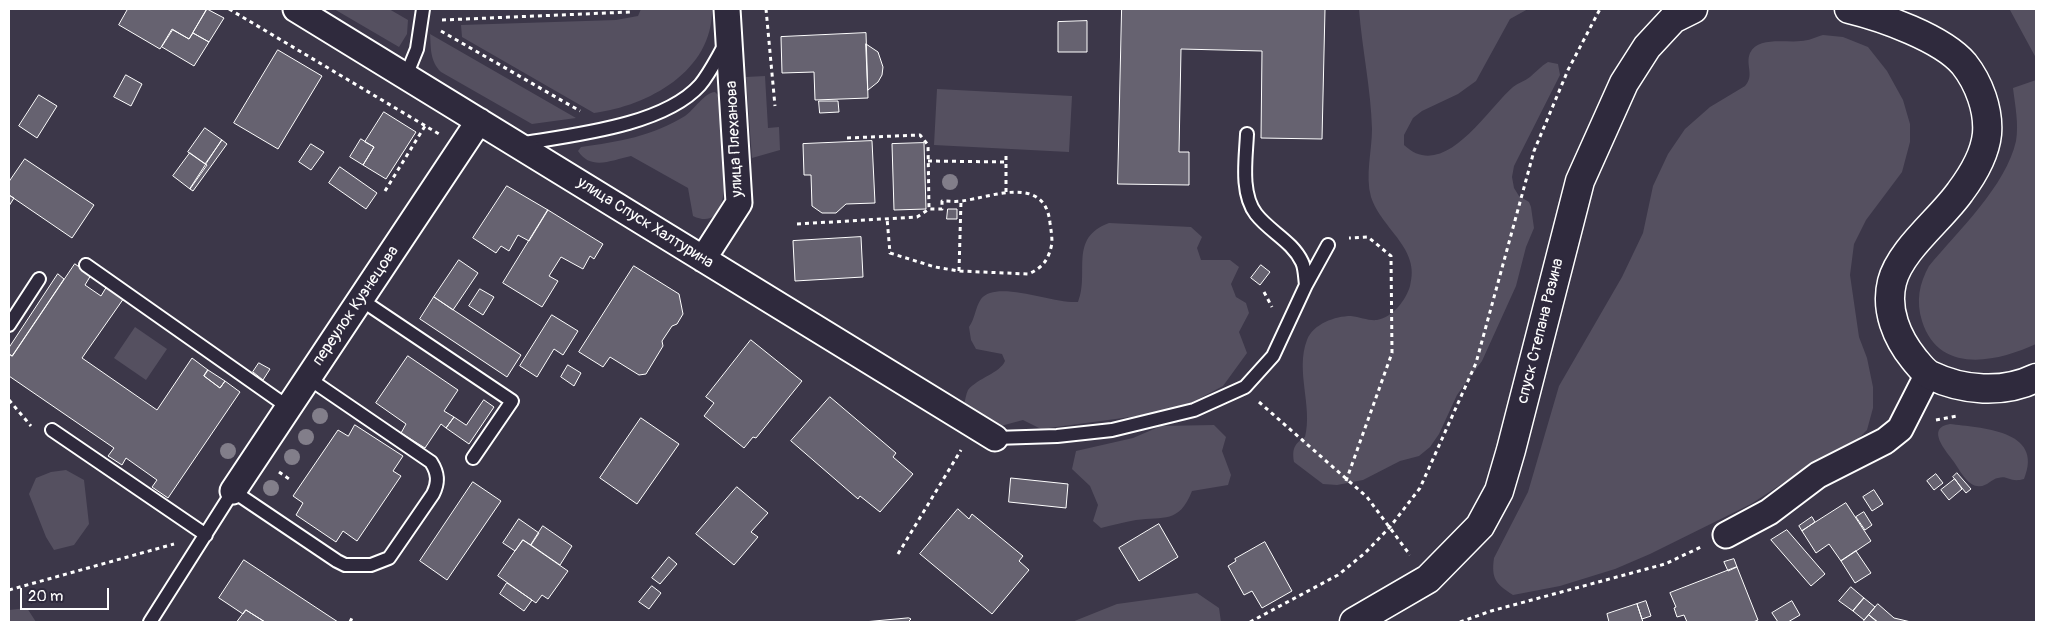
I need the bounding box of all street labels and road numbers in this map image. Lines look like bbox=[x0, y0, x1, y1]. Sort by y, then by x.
street label: улица Плеханова bbox=[722, 80, 748, 198]
street label: улица Спуск Халтурина bbox=[573, 173, 717, 273]
street label: переулок Кузнецова bbox=[309, 242, 403, 370]
street label: спуск Степана Разина bbox=[1514, 256, 1568, 406]

